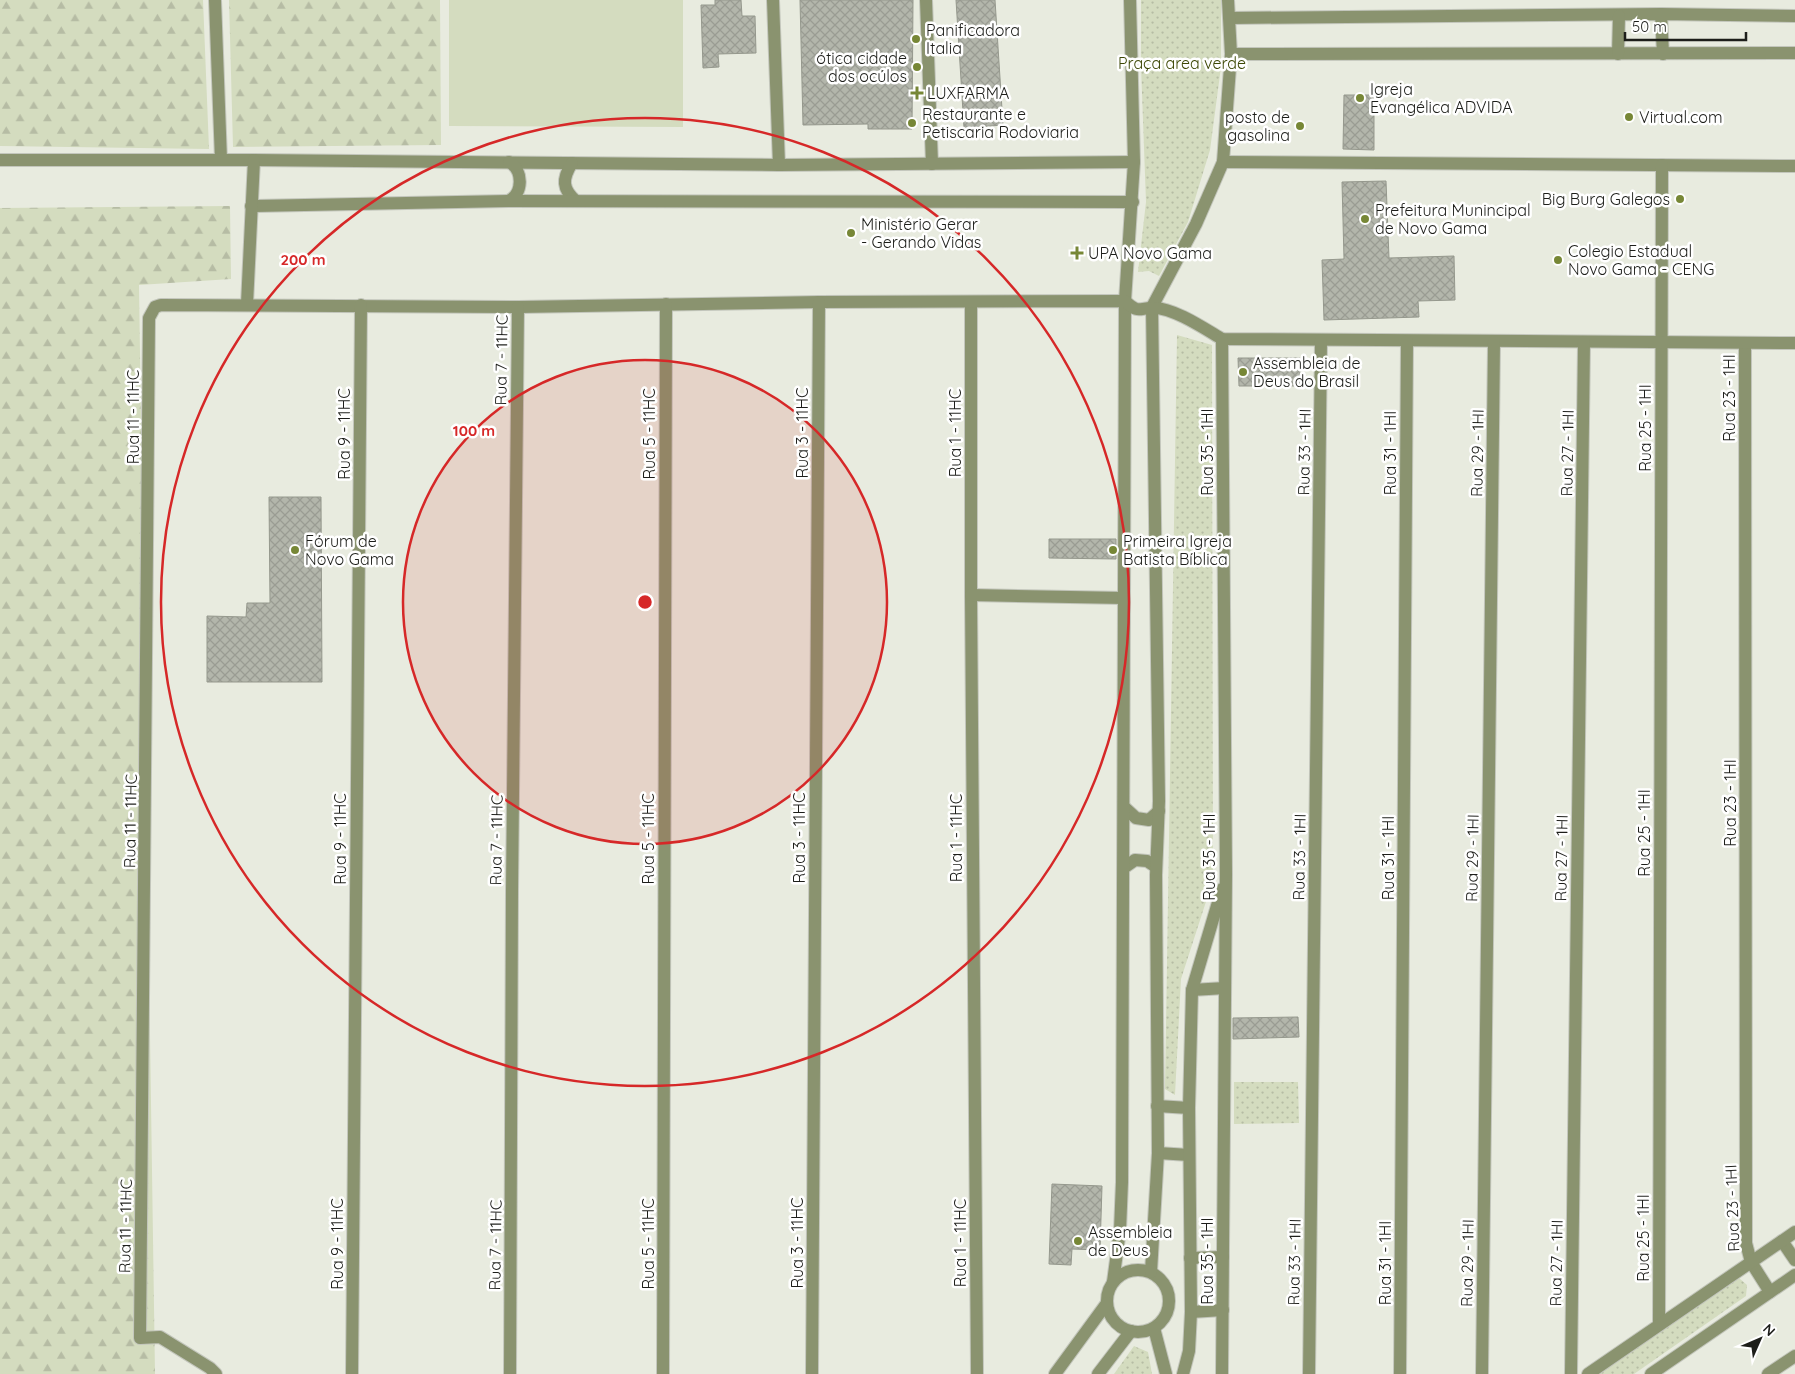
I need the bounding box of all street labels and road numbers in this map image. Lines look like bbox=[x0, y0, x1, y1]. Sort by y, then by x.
street label: Rua 7 - 11HC bbox=[490, 314, 512, 406]
street label: Rua 23 - 1HI bbox=[1719, 354, 1739, 442]
street label: Rua 11 - 11HC bbox=[123, 370, 143, 464]
street label: Rua 25 - 1HI bbox=[1635, 384, 1655, 472]
street label: Rua 9 - 11HC bbox=[334, 388, 354, 480]
street label: Rua 5 - 11HC bbox=[639, 388, 659, 480]
street label: Rua 3 - 11HC bbox=[792, 388, 812, 478]
street label: Rua 1 - 11HC bbox=[945, 389, 965, 477]
street label: Rua 35 - 1HI bbox=[1197, 408, 1217, 496]
street label: Rua 33 - 1HI bbox=[1293, 408, 1315, 496]
street label: Rua 29 - 1HI bbox=[1466, 409, 1488, 497]
street label: Rua 27 - 1HI bbox=[1556, 409, 1578, 497]
street label: Rua 31 - 1HI bbox=[1380, 411, 1400, 495]
street label: Rua 23 - 1HI bbox=[1720, 759, 1740, 847]
street label: Rua 11 - 11HC bbox=[119, 774, 141, 868]
street label: Rua 25 - 1HI bbox=[1634, 789, 1654, 877]
street label: Rua 9 - 11HC bbox=[330, 793, 350, 885]
street label: Rua 5 - 11HC bbox=[638, 793, 658, 885]
street label: Rua 3 - 11HC bbox=[789, 793, 809, 883]
street label: Rua 7 - 11HC bbox=[485, 794, 507, 886]
street label: Rua 1 - 11HC bbox=[946, 794, 966, 882]
street label: Rua 35 - 1HI bbox=[1199, 813, 1219, 901]
street label: Rua 33 - 1HI bbox=[1288, 813, 1310, 901]
street label: Rua 29 - 1HI bbox=[1461, 814, 1483, 902]
street label: Rua 27 - 1HI bbox=[1550, 814, 1572, 902]
street label: Rua 31 - 1HI bbox=[1378, 816, 1398, 900]
street label: Rua 23 - 1HI bbox=[1720, 1164, 1744, 1252]
street label: Rua 11 - 11HC bbox=[114, 1179, 136, 1273]
street label: Rua 25 - 1HI bbox=[1633, 1194, 1653, 1282]
street label: Rua 9 - 11HC bbox=[327, 1198, 347, 1290]
street label: Rua 5 - 11HC bbox=[638, 1198, 658, 1290]
street label: Rua 3 - 11HC bbox=[787, 1198, 807, 1288]
street label: Rua 7 - 11HC bbox=[484, 1199, 506, 1291]
street label: Rua 1 - 11HC bbox=[950, 1199, 970, 1287]
street label: Rua 35 - 1HI bbox=[1197, 1217, 1217, 1305]
street label: Rua 33 - 1HI bbox=[1283, 1218, 1305, 1306]
street label: Rua 29 - 1HI bbox=[1456, 1219, 1478, 1307]
street label: Rua 27 - 1HI bbox=[1545, 1219, 1567, 1307]
street label: Rua 31 - 1HI bbox=[1375, 1221, 1395, 1305]

